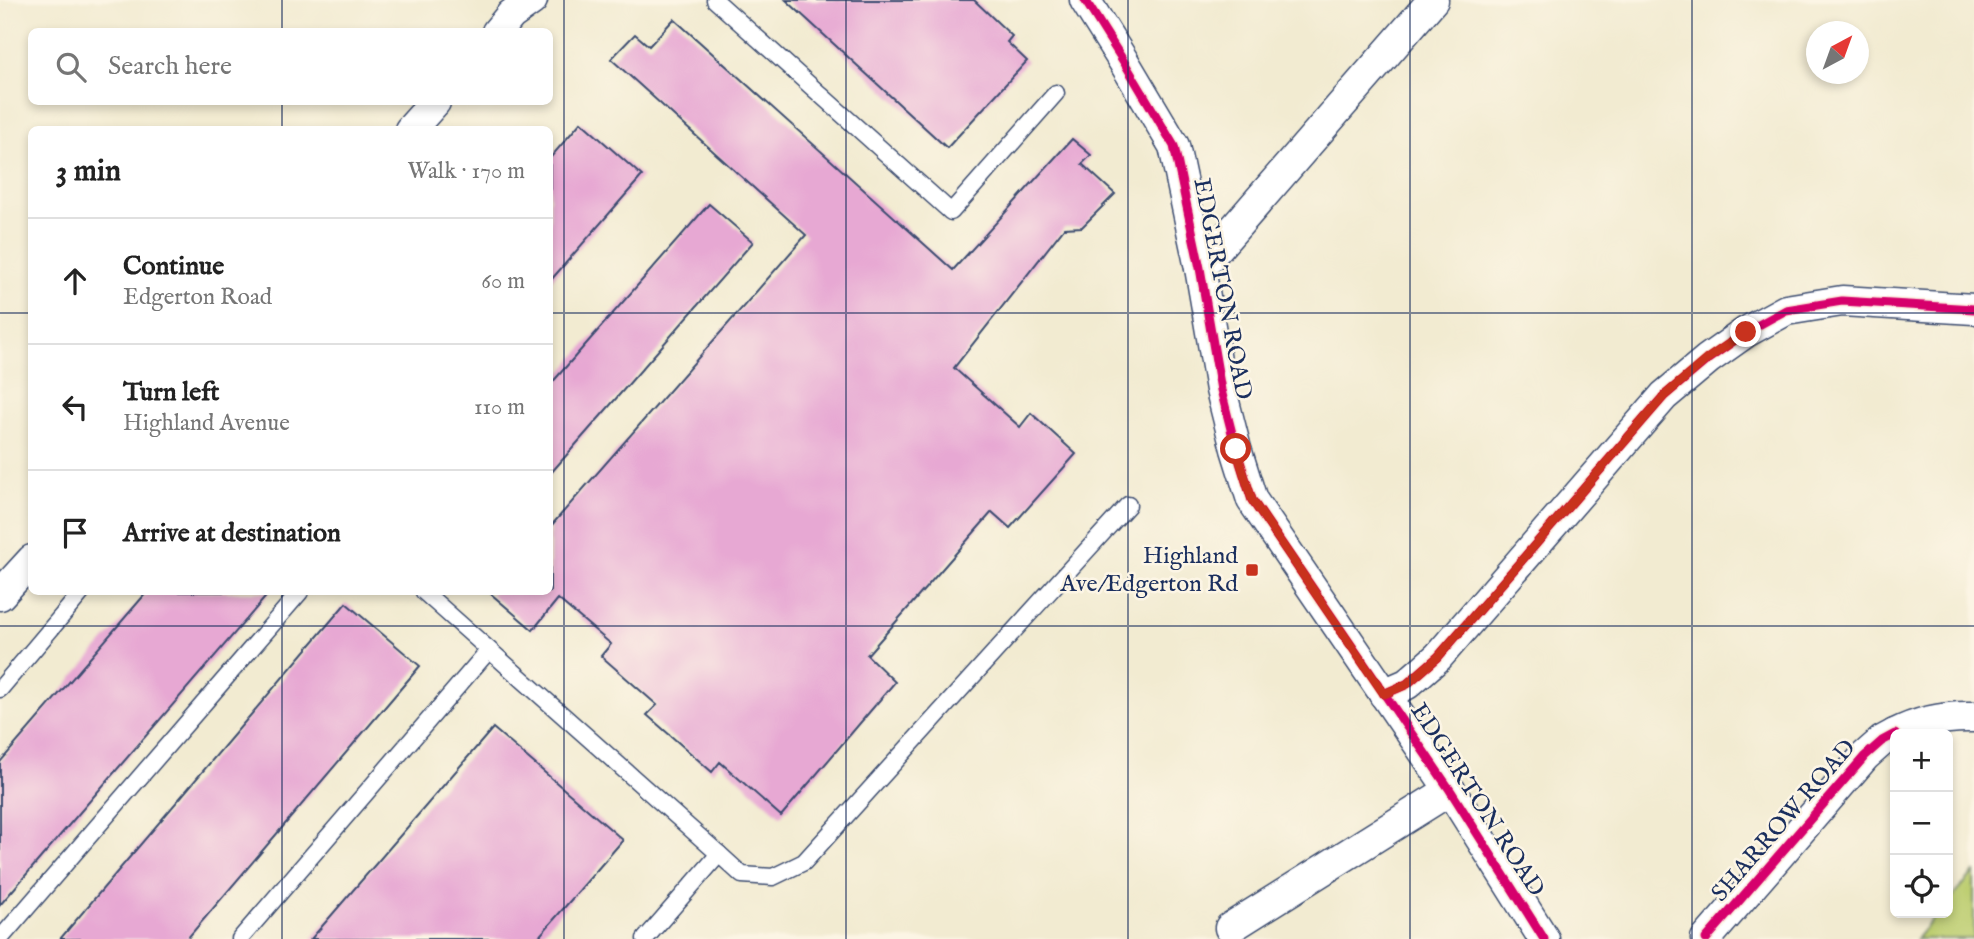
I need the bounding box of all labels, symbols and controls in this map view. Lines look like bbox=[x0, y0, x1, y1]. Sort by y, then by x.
north arrow bbox=[1806, 21, 1869, 84]
search box bbox=[28, 28, 553, 105]
icon: search bbox=[52, 48, 90, 86]
text: Search here bbox=[108, 50, 232, 83]
text: 3 min bbox=[56, 153, 121, 191]
text: Walk · 170 m bbox=[407, 157, 525, 186]
street label: EDGERTON ROAD bbox=[1185, 176, 1259, 402]
text: Continue bbox=[123, 250, 224, 283]
icon: ahead bbox=[56, 262, 94, 300]
text: 60 m bbox=[481, 267, 525, 296]
text: Edgerton Road bbox=[123, 283, 272, 312]
route end bbox=[1730, 316, 1761, 347]
text: Turn left bbox=[123, 376, 220, 409]
icon: left bbox=[56, 388, 94, 426]
text: 110 m bbox=[474, 393, 525, 422]
text: Highland Avenue bbox=[123, 409, 290, 438]
route start bbox=[1220, 433, 1251, 464]
icon: arrive bbox=[56, 514, 94, 552]
text: Arrive at destination bbox=[123, 517, 341, 550]
place label: Highland Ave/Edgerton Rd bbox=[1059, 541, 1238, 600]
marker: Highland Ave/Edgerton Rd bbox=[1244, 562, 1260, 578]
street label: EDGERTON ROAD bbox=[1403, 697, 1551, 903]
map controls bbox=[1890, 729, 1953, 918]
button: + bbox=[1890, 729, 1953, 792]
street label: SHARROW ROAD bbox=[1705, 733, 1863, 909]
button: − bbox=[1890, 792, 1953, 855]
button: locate bbox=[1890, 855, 1953, 918]

